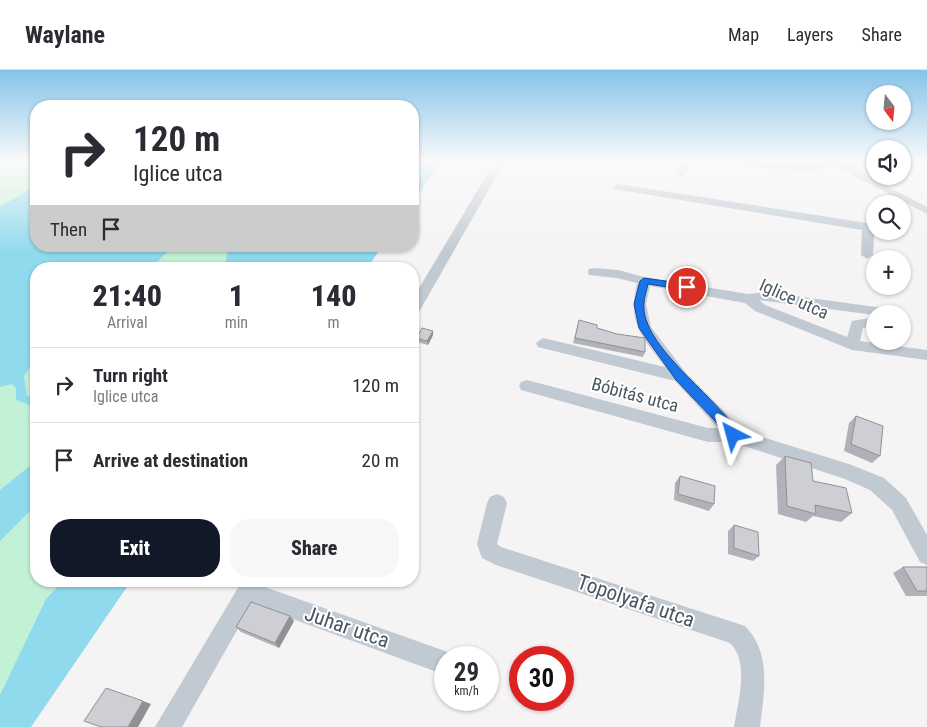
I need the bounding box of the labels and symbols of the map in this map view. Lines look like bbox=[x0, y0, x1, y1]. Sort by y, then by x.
north arrow bbox=[866, 85, 911, 130]
pin bbox=[666, 266, 708, 308]
street label: Iglice utca bbox=[756, 274, 832, 323]
street label: Bóbitás utca bbox=[589, 373, 681, 416]
position arrow bbox=[706, 408, 758, 460]
street label: Topolyafa utca bbox=[574, 570, 698, 632]
street label: Juhar utca bbox=[302, 601, 392, 653]
speed limit sign: 30 bbox=[509, 646, 574, 711]

